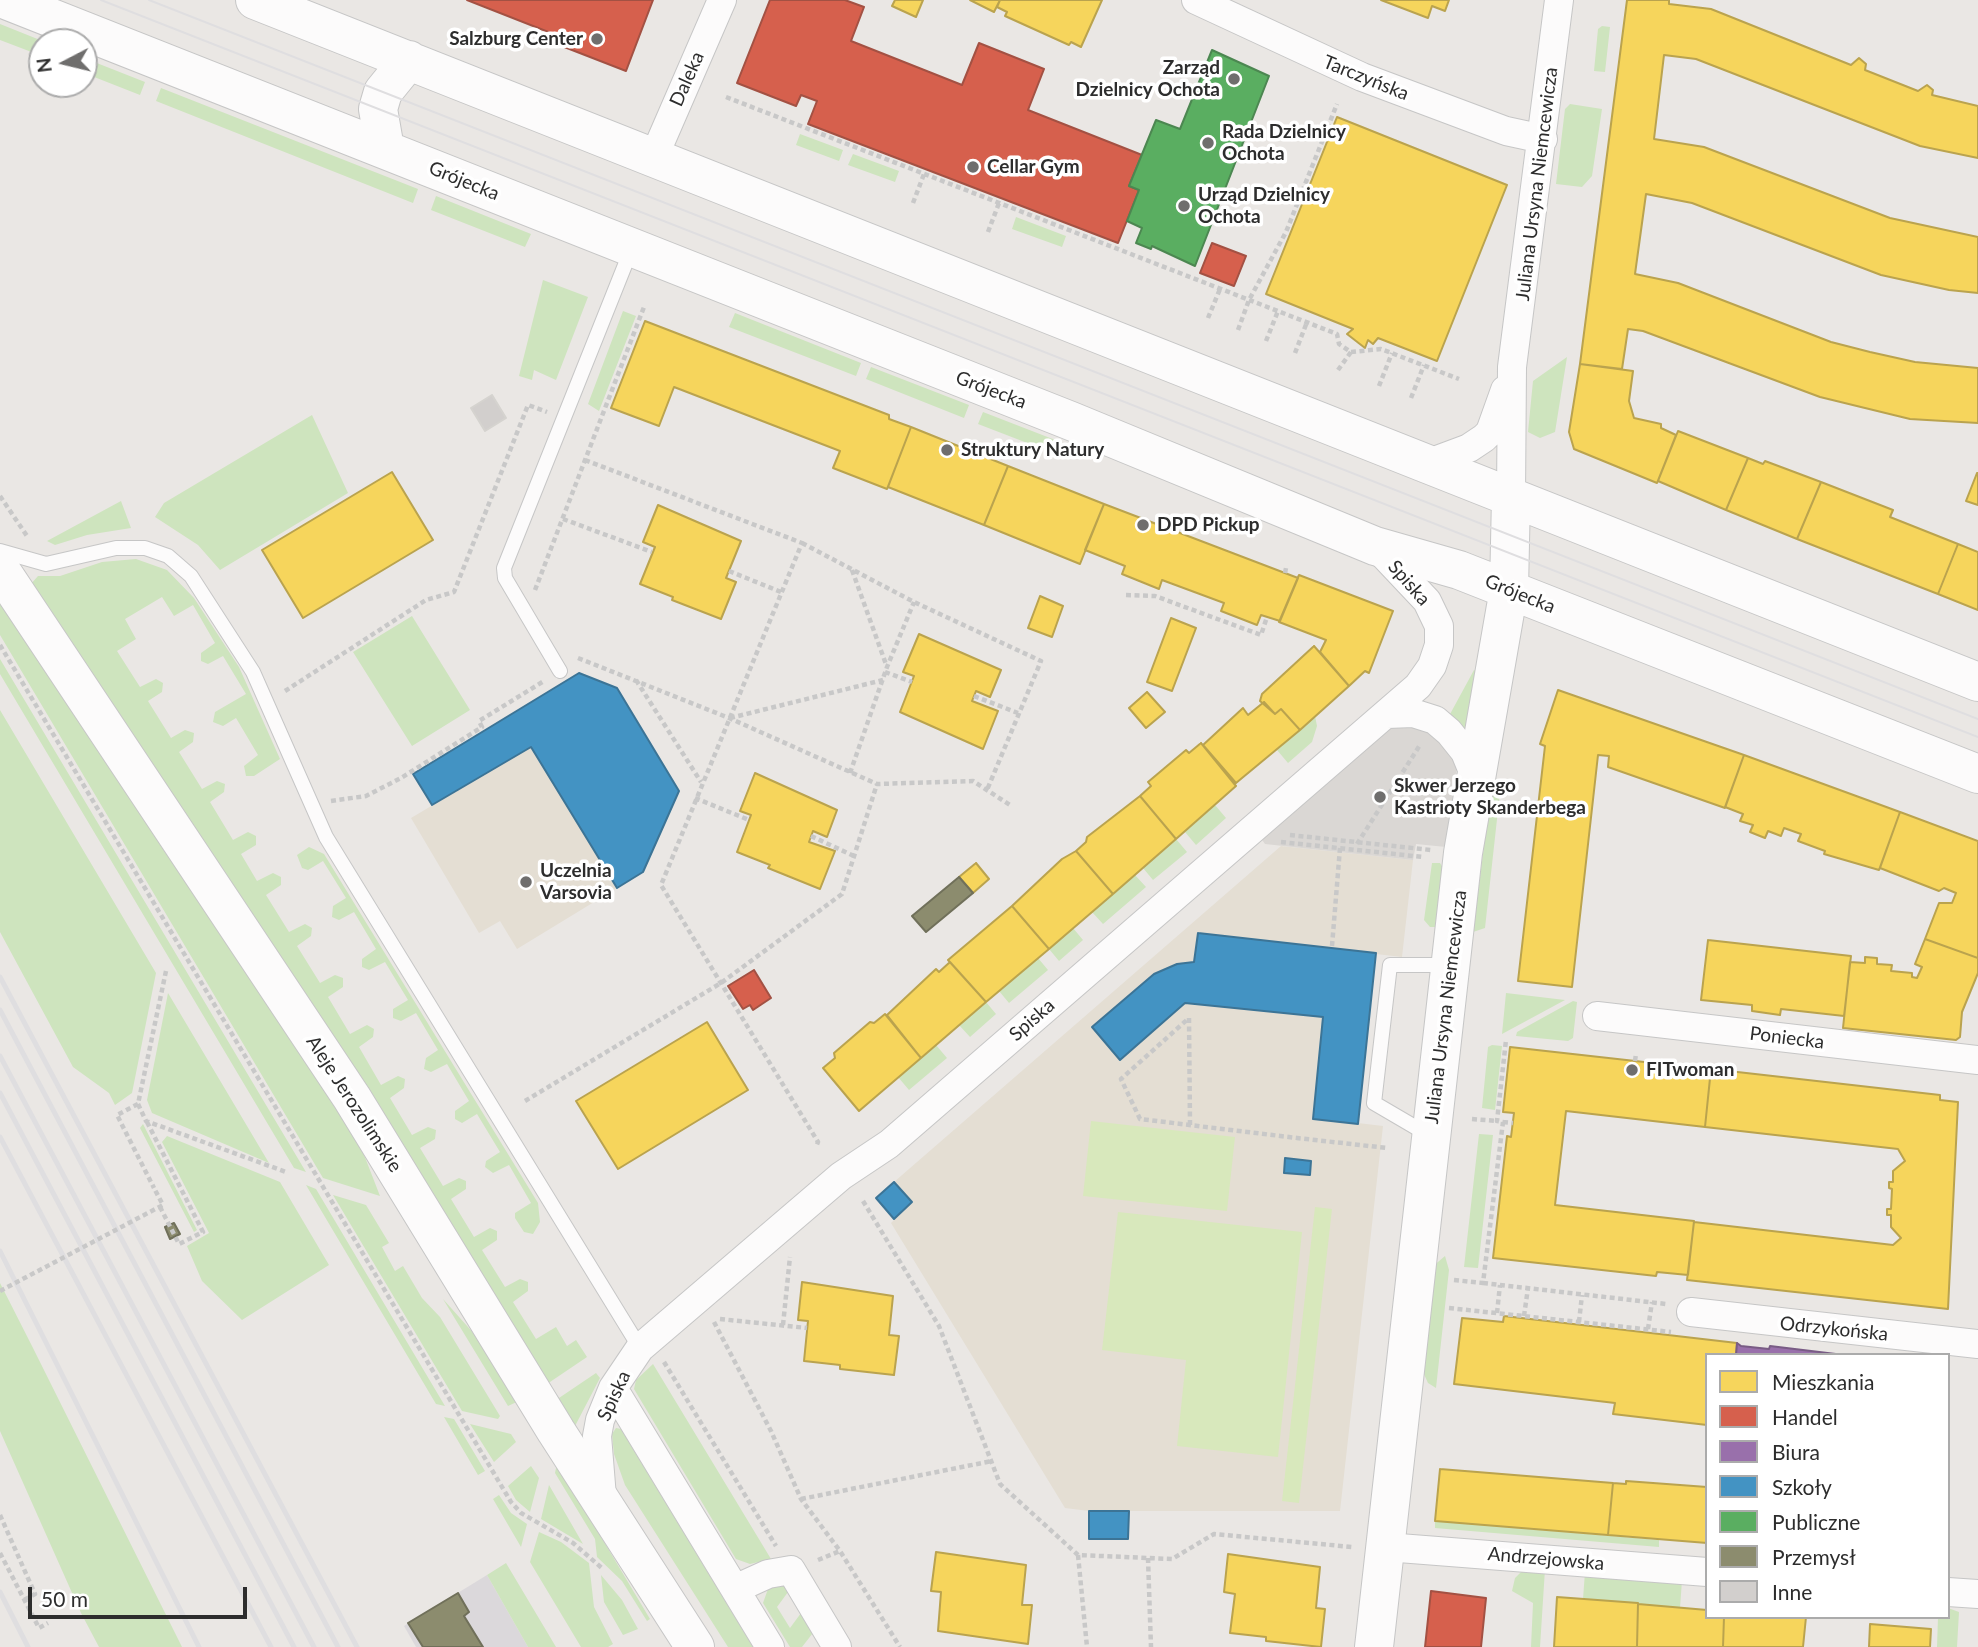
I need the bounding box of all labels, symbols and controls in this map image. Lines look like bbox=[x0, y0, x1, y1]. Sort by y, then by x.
north arrow bbox=[28, 28, 98, 98]
place label: Salzburg Center bbox=[449, 28, 583, 50]
marker: Salzburg Center bbox=[589, 31, 605, 47]
street label: Daleka bbox=[665, 48, 709, 110]
street label: Tarczyńska bbox=[1320, 50, 1412, 106]
text: N bbox=[31, 57, 56, 74]
place label: Zarząd Dzielnicy Ochota bbox=[1075, 57, 1220, 101]
street label: Juliana Ursyna Niemcewicza bbox=[1511, 66, 1563, 302]
marker: Zarząd Dzielnicy Ochota bbox=[1226, 71, 1242, 87]
place label: Rada Dzielnicy Ochota bbox=[1222, 121, 1346, 165]
marker: Rada Dzielnicy Ochota bbox=[1200, 135, 1216, 151]
place label: Cellar Gym bbox=[987, 156, 1080, 178]
street label: Grójecka bbox=[426, 157, 502, 205]
marker: Cellar Gym bbox=[965, 159, 981, 175]
place label: Urząd Dzielnicy Ochota bbox=[1198, 184, 1330, 228]
marker: Urząd Dzielnicy Ochota bbox=[1176, 198, 1192, 214]
street label: Grójecka bbox=[952, 366, 1030, 414]
place label: Struktury Natury bbox=[961, 439, 1104, 461]
marker: Struktury Natury bbox=[939, 442, 955, 458]
place label: DPD Pickup bbox=[1157, 514, 1260, 536]
marker: DPD Pickup bbox=[1135, 517, 1151, 533]
street label: Spiska bbox=[1383, 556, 1435, 610]
street label: Grójecka bbox=[1482, 570, 1558, 618]
place label: Skwer Jerzego Kastrioty Skanderbega bbox=[1394, 775, 1586, 819]
marker: Skwer Jerzego Kastrioty Skanderbega bbox=[1372, 789, 1388, 805]
place label: Uczelnia Varsovia bbox=[540, 860, 612, 904]
marker: Uczelnia Varsovia bbox=[518, 874, 534, 890]
street label: Juliana Ursyna Niemcewicza bbox=[1420, 889, 1472, 1125]
street label: Spiska bbox=[1005, 994, 1059, 1046]
street label: Poniecka bbox=[1748, 1022, 1826, 1054]
street label: Aleje Jerozolimskie bbox=[301, 1032, 407, 1176]
place label: FITwoman bbox=[1646, 1059, 1734, 1081]
marker: FITwoman bbox=[1624, 1062, 1640, 1078]
street label: Odrzykońska bbox=[1779, 1312, 1889, 1346]
legend bbox=[1705, 1353, 1950, 1619]
street label: Spiska bbox=[593, 1367, 635, 1425]
text: Mieszkania bbox=[1772, 1369, 1874, 1394]
text: Handel bbox=[1772, 1404, 1838, 1429]
text: Biura bbox=[1772, 1439, 1820, 1464]
text: Szkoły bbox=[1772, 1474, 1832, 1499]
text: Publiczne bbox=[1772, 1509, 1860, 1534]
street label: Andrzejowska bbox=[1487, 1543, 1605, 1575]
text: Przemysł bbox=[1772, 1544, 1856, 1569]
scale bar bbox=[32, 1574, 250, 1618]
text: Inne bbox=[1772, 1579, 1812, 1604]
text: 50 m bbox=[41, 1586, 88, 1611]

